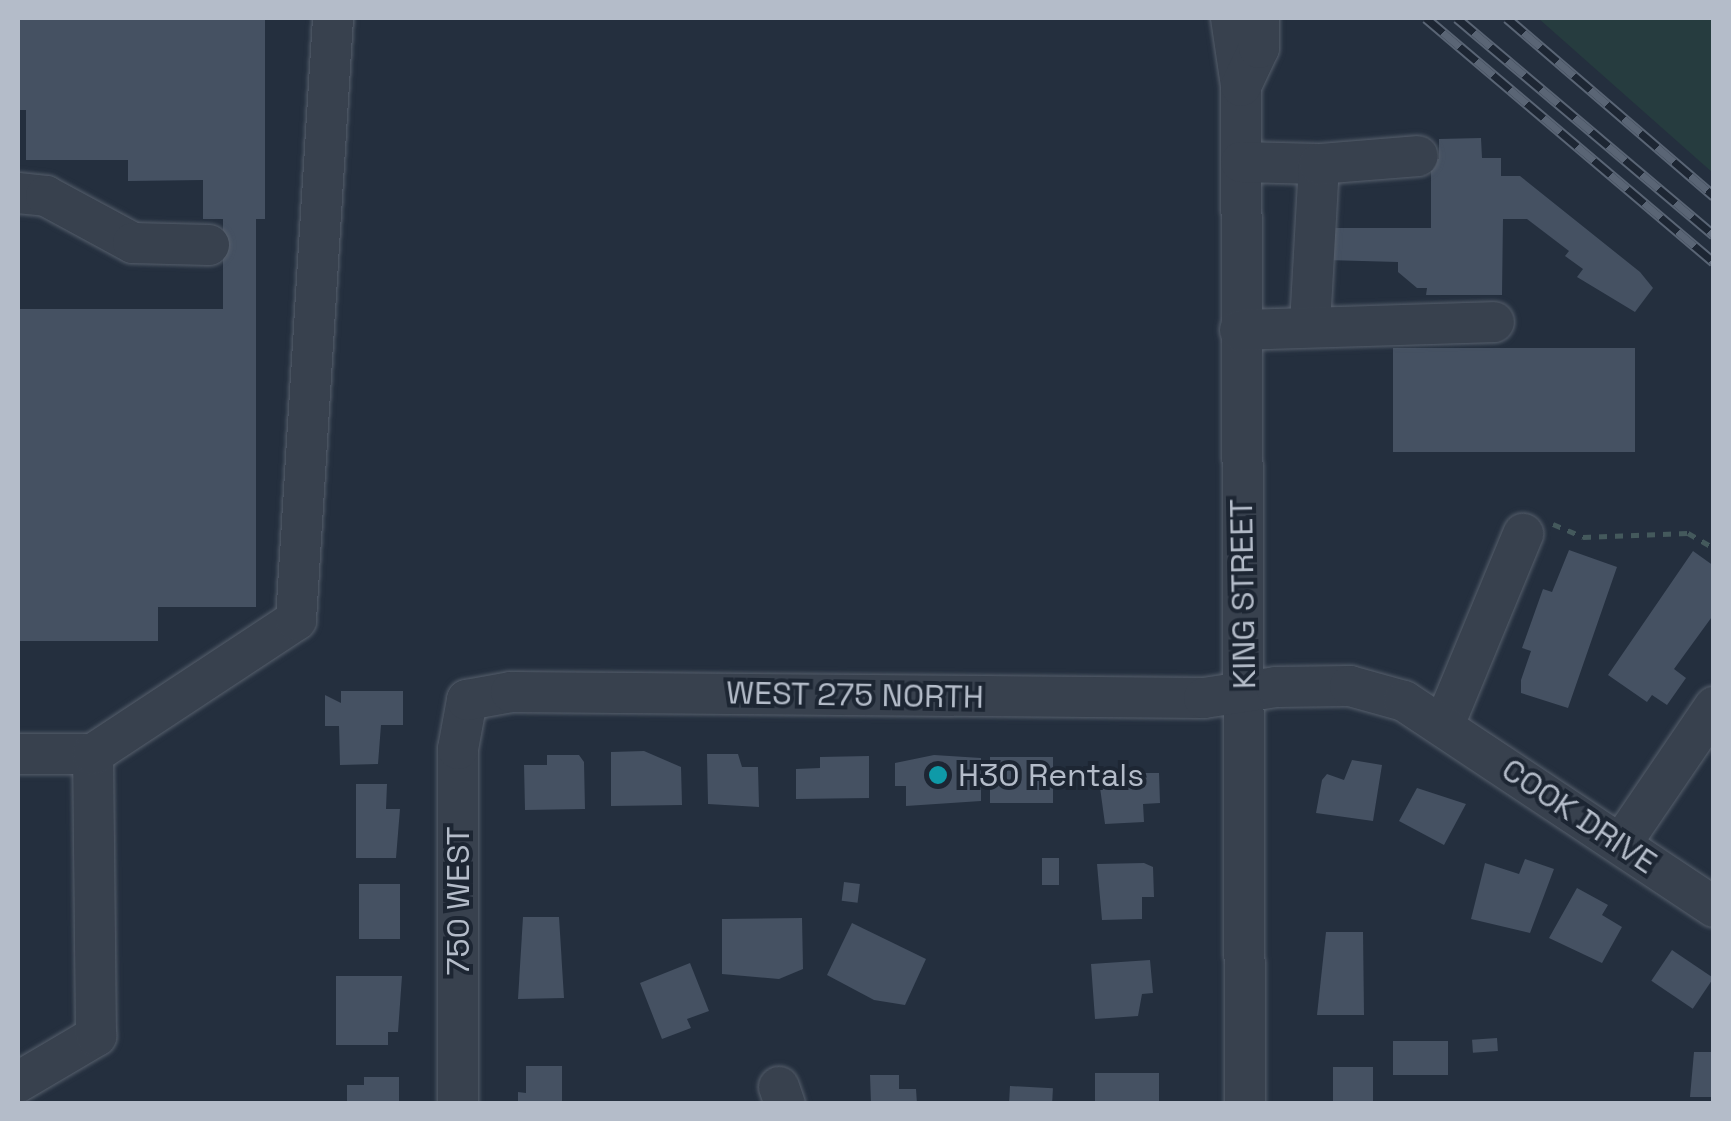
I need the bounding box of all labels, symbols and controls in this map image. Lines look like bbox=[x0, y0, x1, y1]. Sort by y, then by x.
street label: KING STREET bbox=[1222, 498, 1264, 690]
street label: WEST 275 NORTH bbox=[725, 674, 985, 716]
street label: COOK DRIVE bbox=[1494, 750, 1664, 882]
place label: H3O Rentals bbox=[958, 756, 1144, 794]
marker: H3O Rentals bbox=[927, 764, 949, 786]
street label: 750 WEST bbox=[439, 826, 477, 976]

